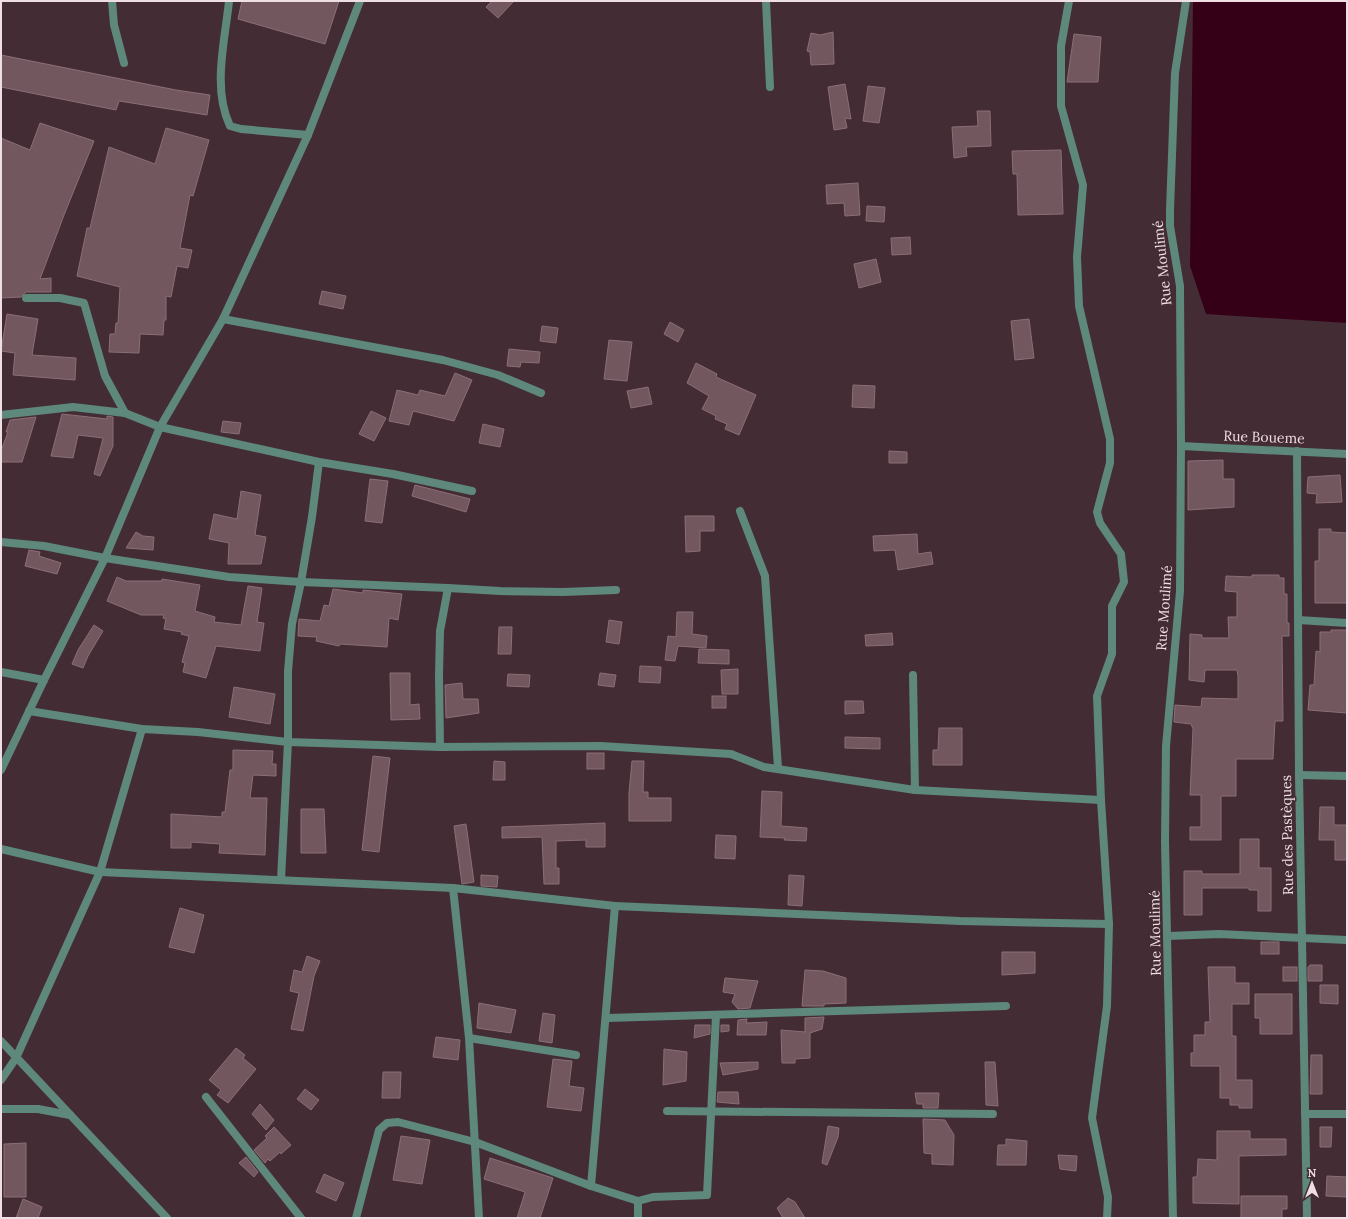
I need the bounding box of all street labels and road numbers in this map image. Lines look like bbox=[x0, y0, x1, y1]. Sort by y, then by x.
street label: Rue Moulimé bbox=[1149, 219, 1175, 306]
street label: Rue Boueme bbox=[1223, 427, 1305, 447]
street label: Rue Moulimé bbox=[1152, 564, 1176, 651]
street label: Rue des Pastèques bbox=[1277, 775, 1297, 895]
street label: Rue Moulimé bbox=[1145, 890, 1165, 976]

